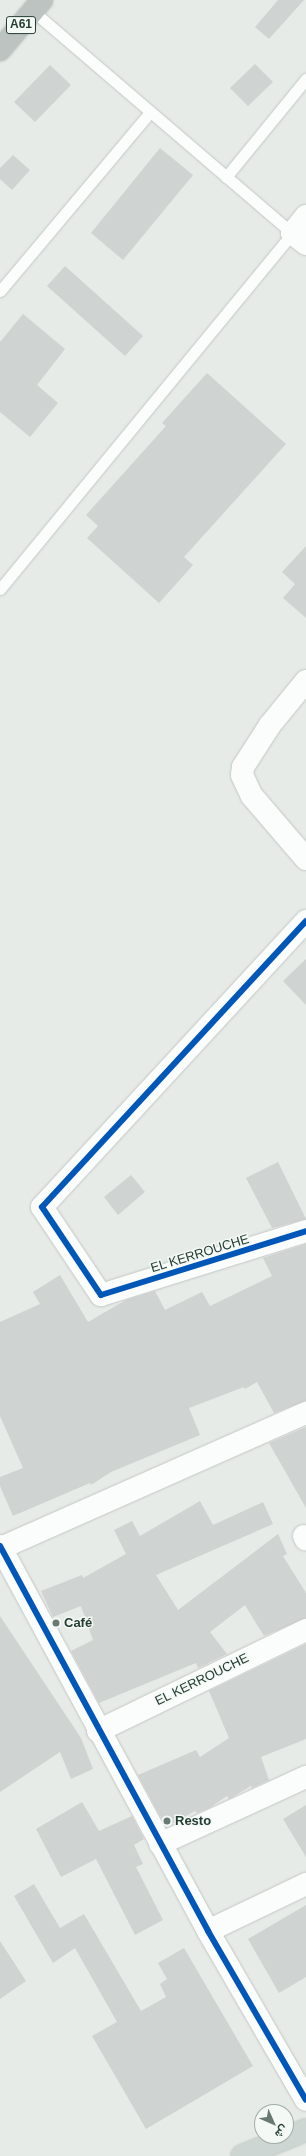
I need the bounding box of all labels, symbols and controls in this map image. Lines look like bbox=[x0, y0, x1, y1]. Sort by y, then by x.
road number: A61 bbox=[5, 15, 37, 35]
street label: EL KERROUCHE bbox=[149, 1232, 251, 1276]
place label: Café bbox=[64, 1615, 92, 1631]
marker: Café bbox=[51, 1618, 61, 1628]
street label: EL KERROUCHE bbox=[152, 1651, 252, 1709]
place label: Resto bbox=[175, 1813, 211, 1829]
marker: Resto bbox=[162, 1816, 172, 1826]
north arrow bbox=[254, 2104, 294, 2144]
text: ش bbox=[273, 2123, 291, 2141]

